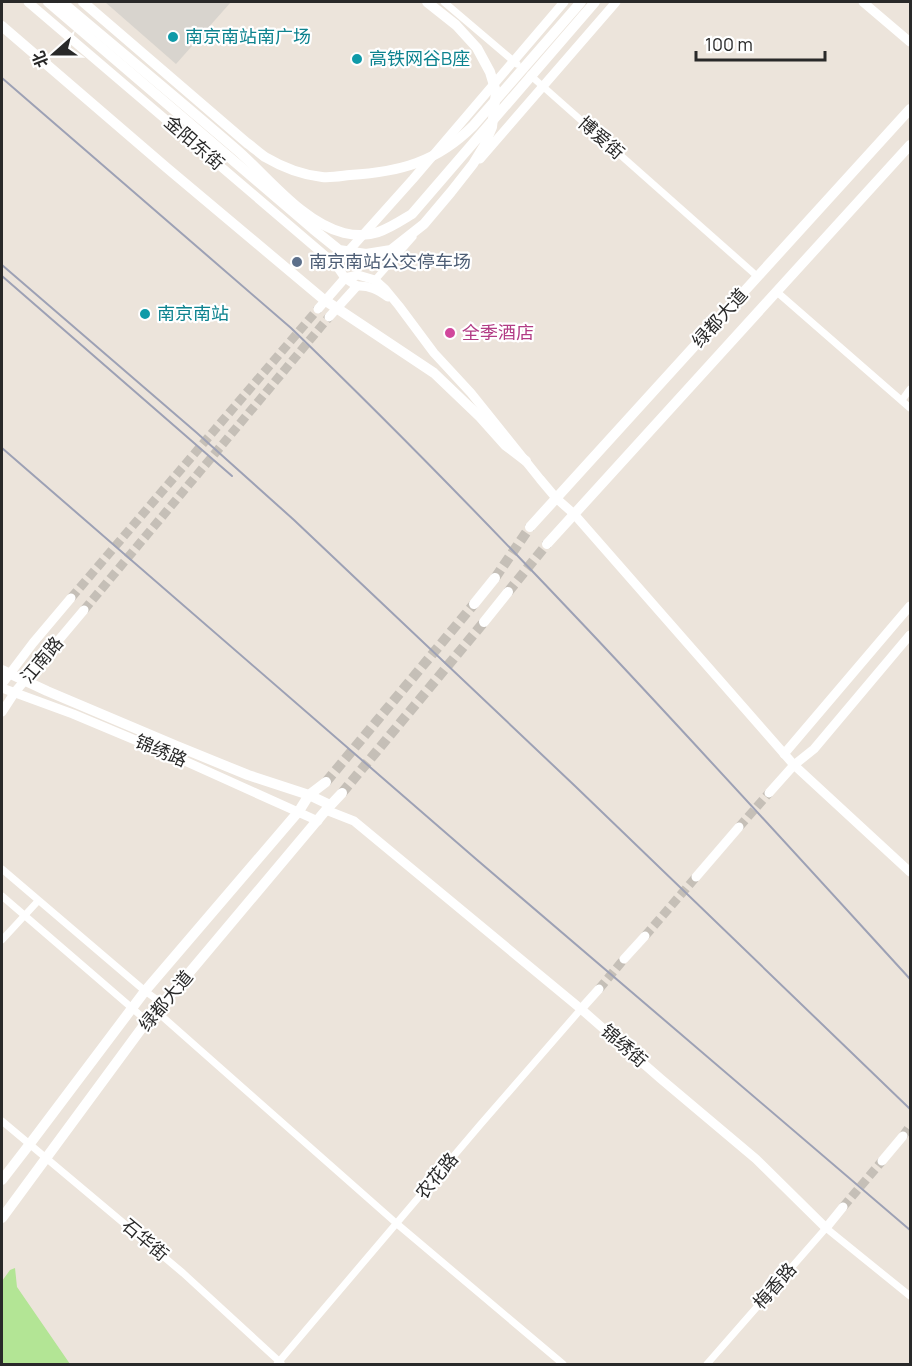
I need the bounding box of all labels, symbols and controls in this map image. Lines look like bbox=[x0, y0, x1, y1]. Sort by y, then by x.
north arrow bbox=[24, 24, 84, 84]
place label: 南京南站南广场 bbox=[185, 24, 311, 48]
scale bar bbox=[696, 24, 825, 62]
marker: 南京南站南广场 bbox=[166, 30, 180, 44]
text: 100 m bbox=[705, 32, 753, 56]
place label: 高铁网谷B座 bbox=[369, 46, 470, 70]
text: 北 bbox=[27, 48, 53, 71]
marker: 高铁网谷B座 bbox=[350, 52, 364, 66]
street label: 金阳东街 bbox=[160, 110, 230, 175]
street label: 博爱街 bbox=[573, 110, 630, 164]
place label: 南京南站公交停车场 bbox=[309, 249, 471, 273]
marker: 南京南站公交停车场 bbox=[290, 255, 304, 269]
street label: 绿都大道 bbox=[686, 283, 752, 352]
place label: 南京南站 bbox=[157, 301, 229, 325]
marker: 南京南站 bbox=[138, 307, 152, 321]
place label: 全季酒店 bbox=[462, 320, 534, 344]
marker: 全季酒店 bbox=[443, 326, 457, 340]
street label: 江南路 bbox=[15, 631, 68, 688]
street label: 锦绣路 bbox=[132, 728, 191, 772]
street label: 绿都大道 bbox=[133, 965, 198, 1036]
street label: 锦绣街 bbox=[596, 1018, 653, 1072]
street label: 农花路 bbox=[410, 1147, 463, 1204]
street label: 石华街 bbox=[117, 1213, 174, 1266]
street label: 梅香路 bbox=[747, 1257, 801, 1314]

